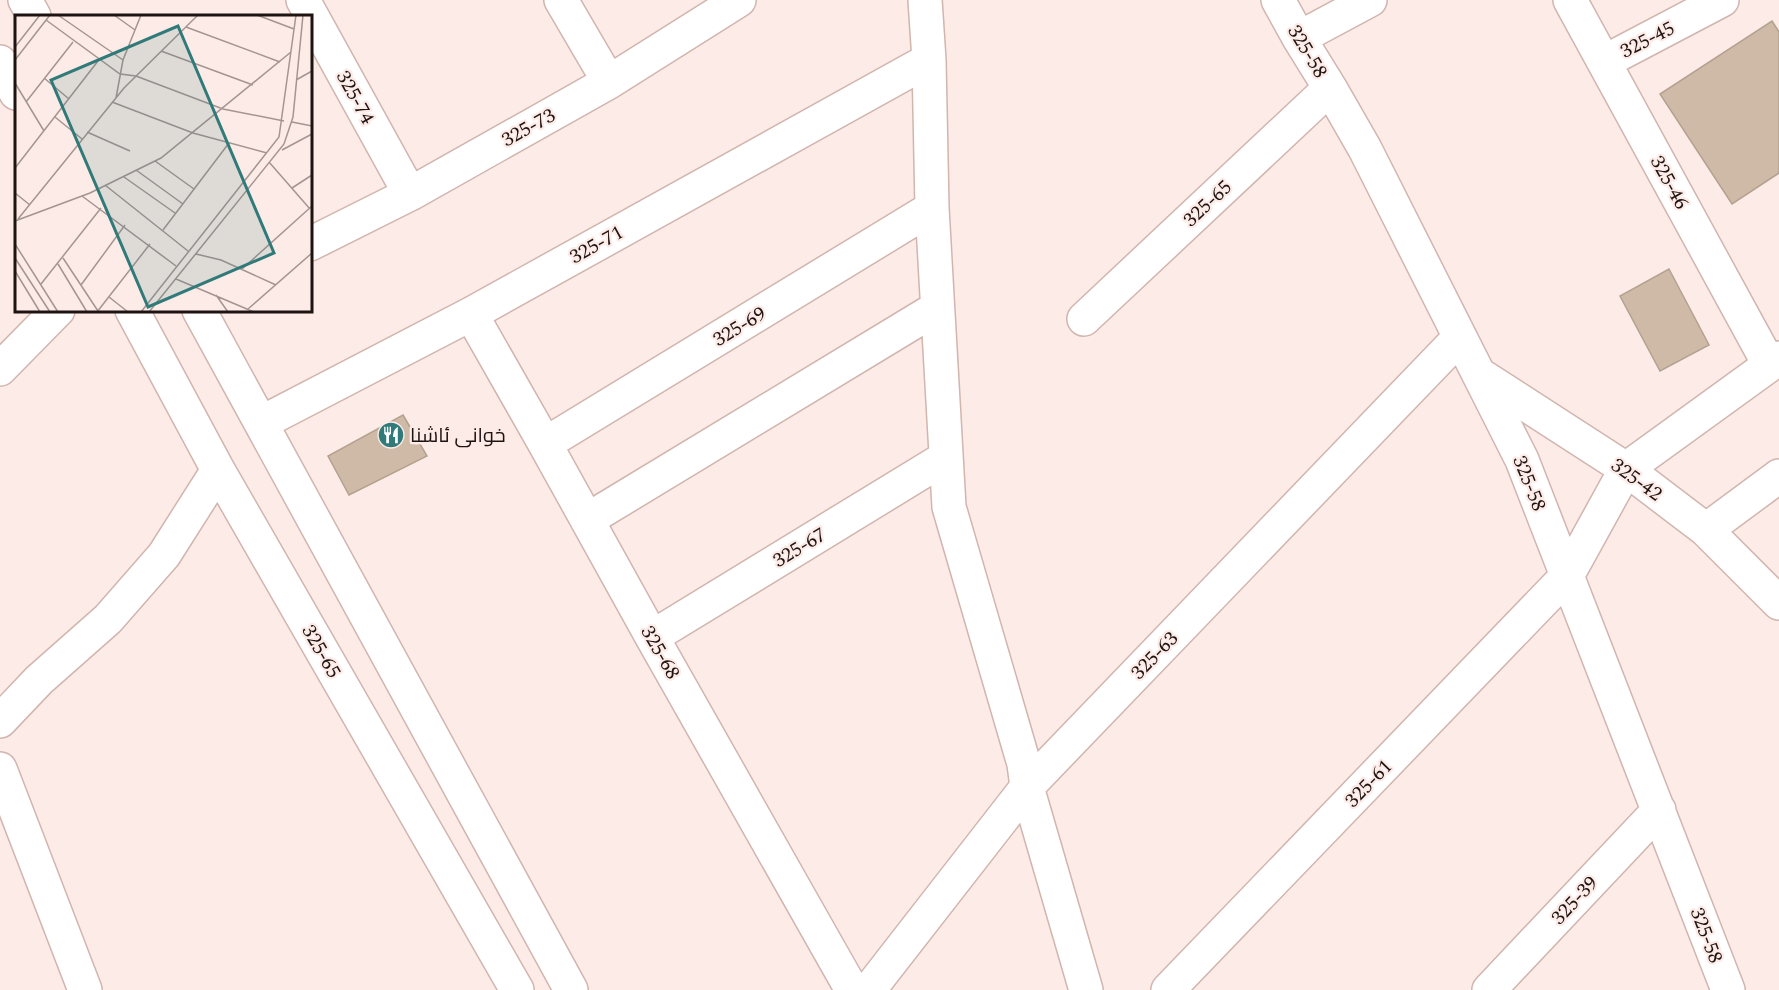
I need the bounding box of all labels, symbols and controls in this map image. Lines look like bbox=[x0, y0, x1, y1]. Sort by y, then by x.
street label: 325-45 bbox=[1615, 13, 1680, 66]
inset map bbox=[15, 15, 312, 312]
street label: 325-58 bbox=[1279, 19, 1335, 84]
street label: 325-74 bbox=[328, 65, 382, 130]
street label: 325-73 bbox=[496, 101, 561, 155]
street label: 325-46 bbox=[1642, 150, 1696, 215]
street label: 325-65 bbox=[1176, 173, 1239, 234]
street label: 325-71 bbox=[564, 218, 629, 272]
street label: 325-69 bbox=[707, 299, 772, 355]
restaurant icon: خوانى ئاشنا bbox=[376, 420, 406, 450]
place label: خوانى ئاشنا bbox=[410, 421, 506, 451]
street label: 325-58 bbox=[1504, 451, 1554, 516]
street label: 325-42 bbox=[1604, 451, 1668, 509]
street label: 325-67 bbox=[767, 520, 832, 576]
street label: 325-65 bbox=[294, 619, 348, 684]
street label: 325-68 bbox=[633, 620, 687, 685]
street label: 325-63 bbox=[1124, 625, 1185, 687]
street label: 325-61 bbox=[1338, 753, 1399, 815]
street label: 325-39 bbox=[1544, 869, 1605, 932]
street label: 325-58 bbox=[1682, 903, 1730, 968]

